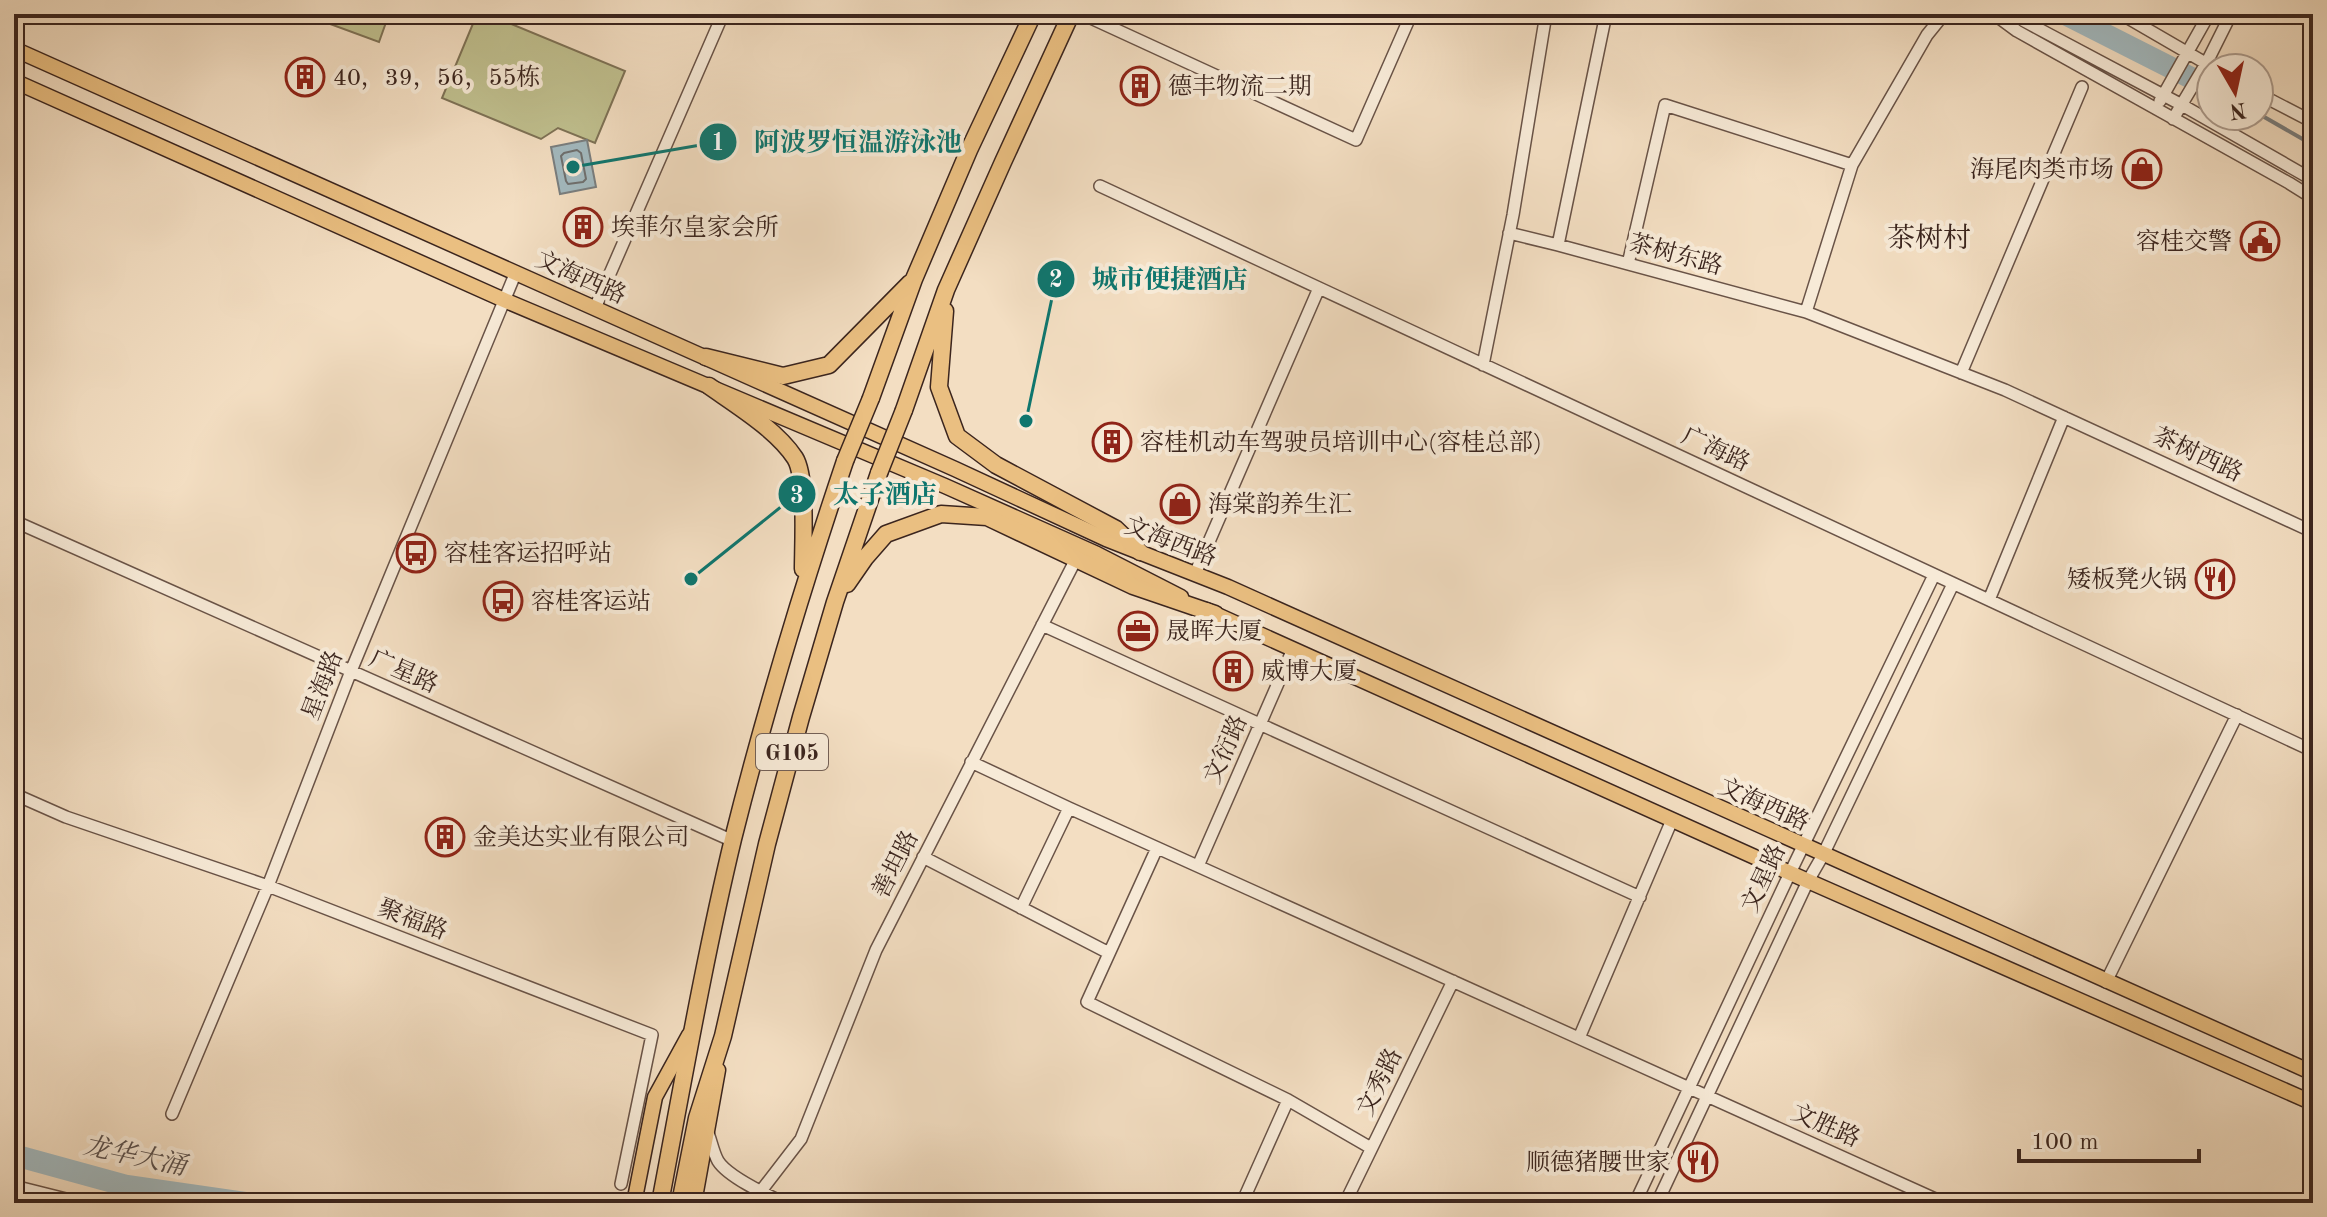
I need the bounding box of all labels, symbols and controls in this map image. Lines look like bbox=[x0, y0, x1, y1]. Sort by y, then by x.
north arrow bbox=[2195, 52, 2275, 132]
building icon: 40，39，56，55栋 bbox=[284, 56, 326, 98]
place label: 40，39，56，55栋 bbox=[333, 64, 540, 91]
building icon: 德丰物流二期 bbox=[1119, 65, 1161, 107]
place label: 德丰物流二期 bbox=[1168, 73, 1312, 100]
text: N bbox=[2228, 98, 2248, 122]
callout: 阿波罗恒温游泳池 bbox=[698, 117, 978, 167]
text: 阿波罗恒温游泳池 bbox=[754, 128, 962, 157]
text: 1 bbox=[711, 132, 725, 156]
shop icon: 海尾肉类市场 bbox=[2121, 148, 2163, 190]
place label: 海尾肉类市场 bbox=[1970, 156, 2114, 183]
building icon: 埃菲尔皇家会所 bbox=[562, 206, 604, 248]
place label: 埃菲尔皇家会所 bbox=[611, 214, 779, 241]
public building icon: 容桂交警 bbox=[2239, 220, 2281, 262]
district label: 茶树村 bbox=[1887, 223, 1971, 254]
place label: 容桂交警 bbox=[2136, 228, 2232, 255]
street label: 茶树东路 bbox=[1626, 229, 1726, 280]
street label: 文海西路 bbox=[531, 246, 630, 309]
callout: 城市便捷酒店 bbox=[1036, 254, 1264, 304]
text: 城市便捷酒店 bbox=[1092, 265, 1248, 294]
text: 2 bbox=[1049, 269, 1063, 293]
building icon: 容桂机动车驾驶员培训中心(容桂总部) bbox=[1091, 421, 1133, 463]
street label: 广海路 bbox=[1677, 422, 1754, 477]
street label: 茶树西路 bbox=[2149, 422, 2247, 487]
place label: 容桂机动车驾驶员培训中心(容桂总部) bbox=[1140, 429, 1542, 456]
callout: 太子酒店 bbox=[777, 469, 953, 519]
text: 太子酒店 bbox=[833, 480, 937, 509]
shop icon: 海棠韵养生汇 bbox=[1159, 483, 1201, 525]
text: 3 bbox=[790, 485, 804, 509]
place label: 海棠韵养生汇 bbox=[1208, 491, 1352, 518]
street label: 文海西路 bbox=[1121, 512, 1220, 571]
bus stop icon: 容桂客运招呼站 bbox=[395, 532, 437, 574]
place label: 容桂客运招呼站 bbox=[444, 540, 612, 567]
restaurant icon: 矮板凳火锅 bbox=[2194, 558, 2236, 600]
place label: 矮板凳火锅 bbox=[2067, 566, 2187, 593]
bus stop icon: 容桂客运站 bbox=[482, 580, 524, 622]
place label: 容桂客运站 bbox=[531, 588, 651, 615]
office icon: 晟晖大厦 bbox=[1117, 610, 1159, 652]
place label: 晟晖大厦 bbox=[1166, 618, 1262, 645]
street label: 广星路 bbox=[365, 644, 442, 698]
street label: 星海路 bbox=[297, 647, 348, 724]
building icon: 威博大厦 bbox=[1212, 650, 1254, 692]
place label: 威博大厦 bbox=[1261, 658, 1357, 685]
street label: 文衍路 bbox=[1198, 711, 1252, 788]
road number: G105 bbox=[756, 734, 828, 770]
street label: 文海西路 bbox=[1714, 773, 1813, 836]
building icon: 金美达实业有限公司 bbox=[424, 816, 466, 858]
place label: 金美达实业有限公司 bbox=[473, 824, 689, 851]
street label: 善坦路 bbox=[867, 826, 924, 902]
street label: 文星路 bbox=[1736, 840, 1791, 917]
street label: 聚福路 bbox=[374, 894, 451, 945]
street label: 文秀路 bbox=[1352, 1044, 1407, 1120]
street label: 文胜路 bbox=[1787, 1098, 1864, 1152]
scale bar bbox=[2019, 1113, 2199, 1163]
water label: 龙华大涌 bbox=[81, 1131, 191, 1181]
text: 100 m bbox=[2031, 1131, 2099, 1155]
restaurant icon: 顺德猪腰世家 bbox=[1677, 1141, 1719, 1183]
place label: 顺德猪腰世家 bbox=[1526, 1149, 1670, 1176]

